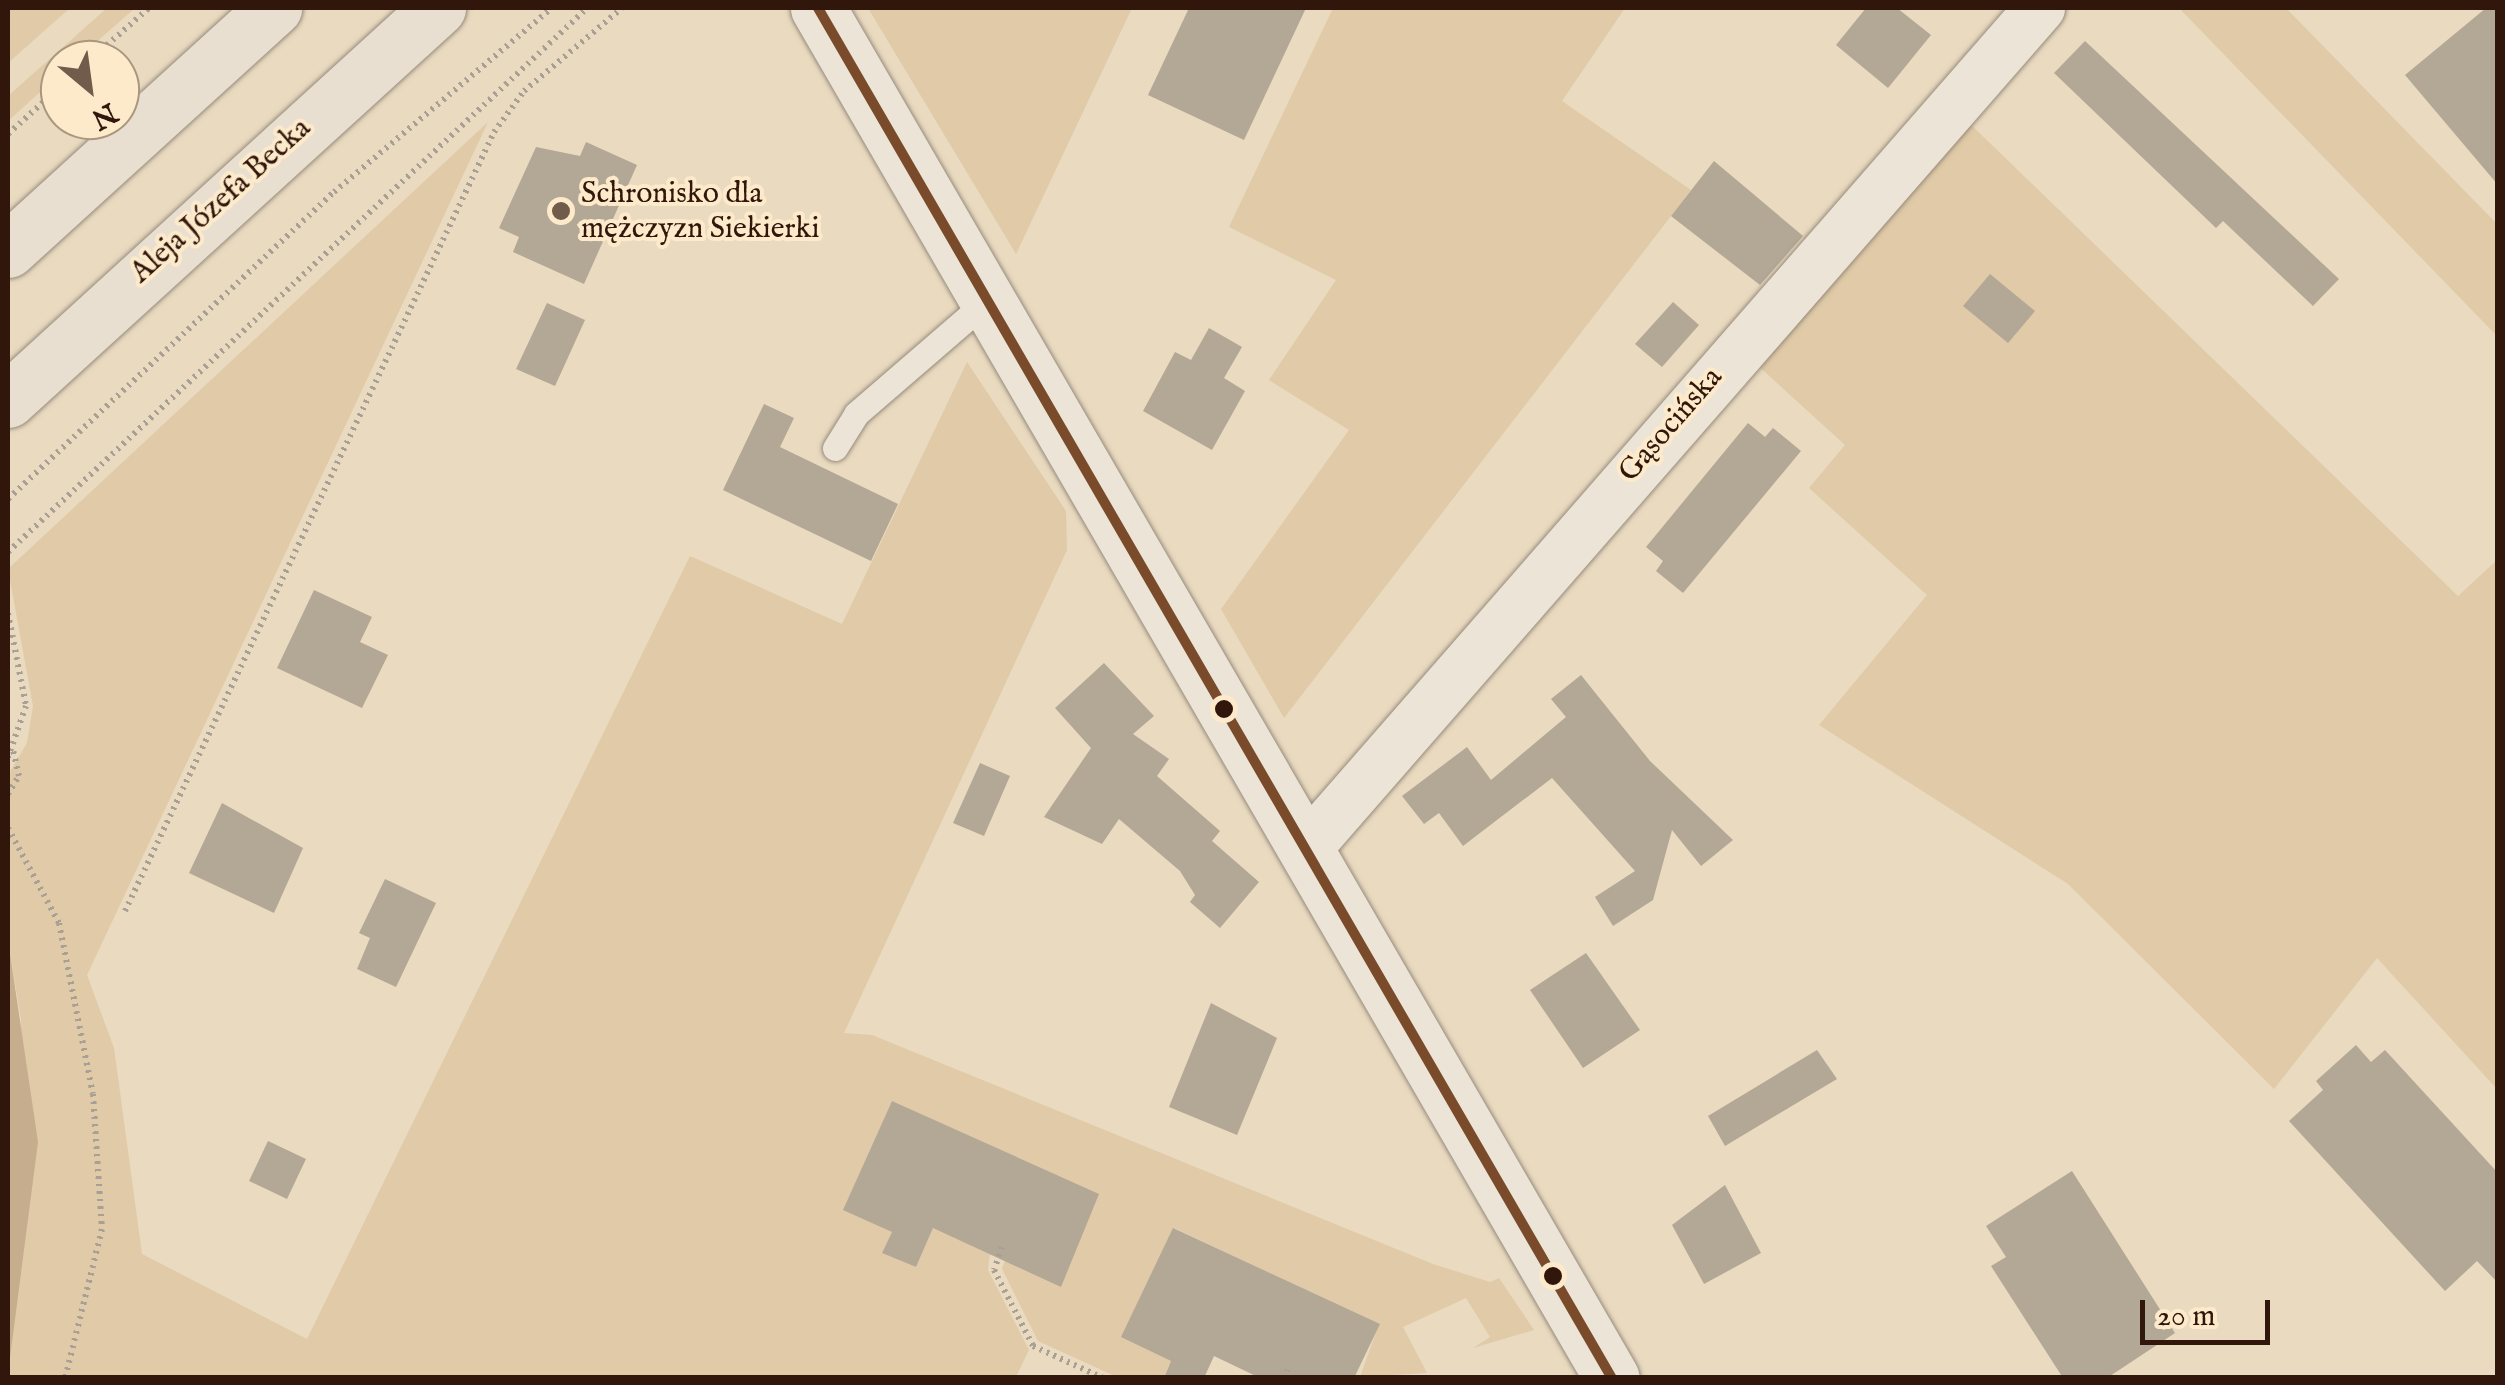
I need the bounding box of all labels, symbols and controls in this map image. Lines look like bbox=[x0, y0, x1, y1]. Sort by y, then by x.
north arrow bbox=[40, 40, 140, 140]
text: N bbox=[85, 94, 123, 136]
street label: Aleja Józefa Becka bbox=[124, 111, 318, 291]
place label: Schronisko dla mężczyzn Siekierki bbox=[581, 176, 819, 246]
marker: Schronisko dla mężczyzn Siekierki bbox=[550, 200, 572, 222]
street label: Gąsocińska bbox=[1611, 360, 1731, 490]
unlabelled marker bbox=[1214, 699, 1234, 719]
unlabelled marker bbox=[1543, 1266, 1563, 1286]
scale bar bbox=[2145, 1280, 2275, 1342]
text: 20 m bbox=[2157, 1298, 2216, 1336]

